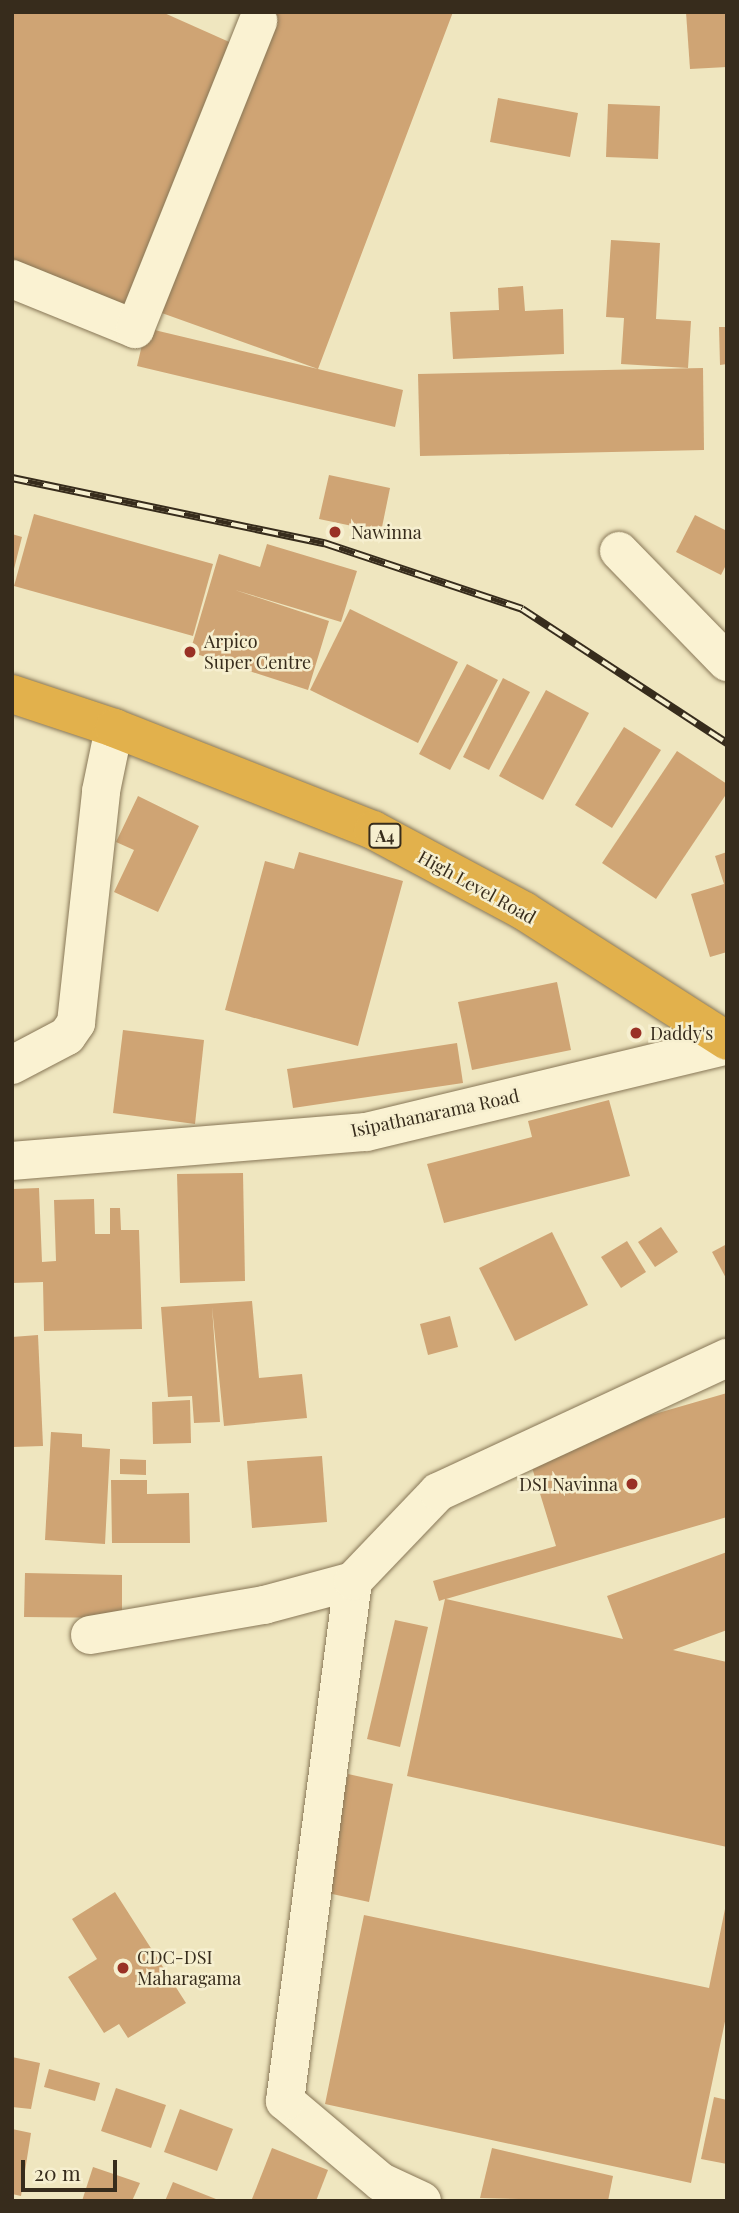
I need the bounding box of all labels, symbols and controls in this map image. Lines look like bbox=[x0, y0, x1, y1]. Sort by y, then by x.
place label: Nawinna bbox=[351, 521, 422, 543]
marker: Nawinna bbox=[325, 522, 345, 542]
place label: Arpico Super Centre bbox=[204, 631, 312, 674]
marker: Arpico Super Centre bbox=[182, 644, 198, 660]
road number: A4 bbox=[368, 824, 402, 848]
street label: High Level Road bbox=[414, 846, 540, 928]
place label: Daddy's bbox=[650, 1022, 713, 1044]
marker: Daddy's bbox=[628, 1025, 644, 1041]
street label: Isipathanarama Road bbox=[349, 1085, 521, 1141]
place label: DSI Navinna bbox=[519, 1473, 618, 1495]
marker: DSI Navinna bbox=[624, 1476, 640, 1492]
place label: CDC-DSI Maharagama bbox=[137, 1947, 241, 1990]
marker: CDC-DSI Maharagama bbox=[115, 1960, 131, 1976]
scale bar bbox=[24, 2146, 121, 2190]
text: 20 m bbox=[34, 2158, 81, 2186]

